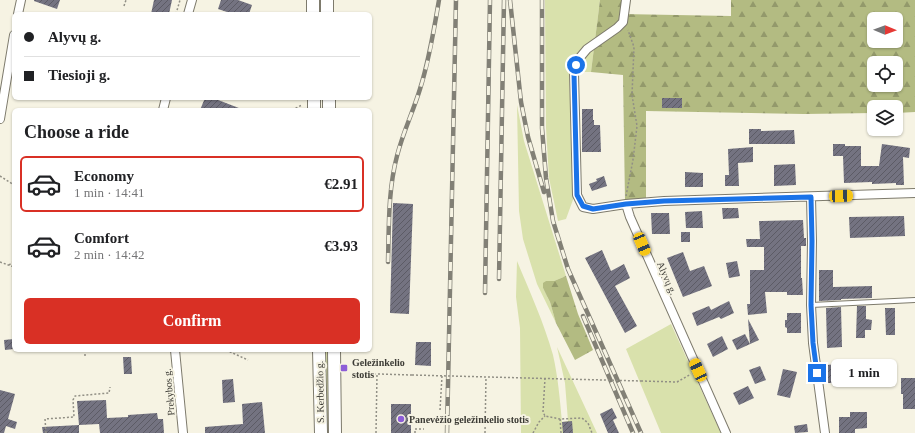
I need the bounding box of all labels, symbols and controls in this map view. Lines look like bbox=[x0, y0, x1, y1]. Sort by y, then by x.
north arrow bbox=[867, 12, 903, 48]
map controls bbox=[867, 12, 903, 136]
text: Alyvų g. bbox=[48, 29, 101, 45]
route start bbox=[567, 56, 585, 74]
button: locate bbox=[867, 56, 903, 92]
text: Tiesioji g. bbox=[48, 67, 110, 83]
button: layers bbox=[867, 100, 903, 136]
text: Choose a ride bbox=[24, 122, 129, 142]
icon: car bbox=[26, 166, 62, 202]
text: Economy bbox=[74, 168, 134, 184]
text: €2.91 bbox=[324, 176, 358, 192]
text: 1 min · 14:41 bbox=[74, 185, 144, 200]
car bbox=[829, 190, 853, 202]
icon: car bbox=[26, 228, 62, 264]
text: Comfort bbox=[74, 230, 129, 246]
car bbox=[632, 231, 652, 257]
text: €3.93 bbox=[324, 238, 358, 254]
text: 2 min · 14:42 bbox=[74, 247, 144, 262]
street label: Alyvų g. bbox=[655, 260, 679, 296]
button: Confirm bbox=[24, 298, 360, 344]
place label: Geležinkelio stotis bbox=[352, 357, 405, 380]
car bbox=[687, 357, 709, 383]
callout: 1 min bbox=[831, 359, 897, 387]
street label: S. Kerbedžio g. bbox=[314, 361, 326, 423]
marker: Geležinkelio stotis bbox=[339, 363, 349, 373]
route end bbox=[808, 364, 826, 382]
text: 1 min bbox=[848, 365, 880, 380]
street label: Prekybos g. bbox=[161, 368, 177, 416]
marker: Panevėžio geležinkelio stotis bbox=[396, 414, 406, 424]
place label: Panevėžio geležinkelio stotis bbox=[409, 414, 529, 425]

